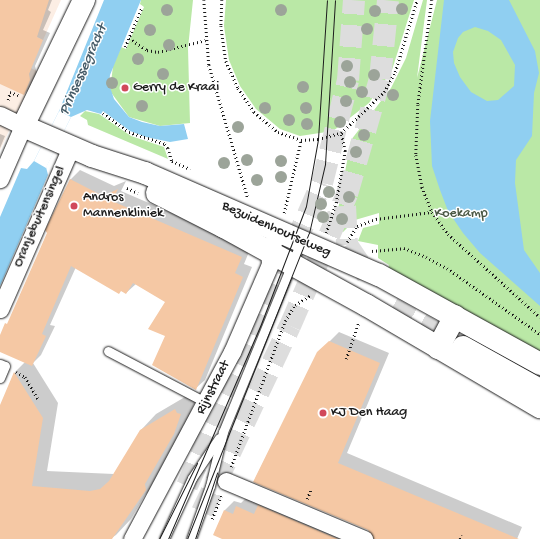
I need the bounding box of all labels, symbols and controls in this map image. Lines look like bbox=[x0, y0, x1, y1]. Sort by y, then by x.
water label: Prinsessegracht bbox=[56, 22, 112, 118]
place label: Gerry de Kraai bbox=[133, 80, 219, 96]
marker: Gerry de Kraai bbox=[120, 83, 130, 93]
street label: Oranjebuitensingel bbox=[10, 164, 70, 270]
place label: Andros Mannenkliniek bbox=[83, 190, 163, 222]
street label: Bezuidenhoutseweg bbox=[219, 198, 333, 262]
marker: Andros Mannenkliniek bbox=[68, 200, 80, 212]
park label: Koekamp bbox=[434, 206, 488, 222]
street label: Rijnstraat bbox=[193, 358, 235, 418]
place label: KJ Den Haag bbox=[331, 405, 407, 421]
marker: KJ Den Haag bbox=[318, 408, 328, 418]

